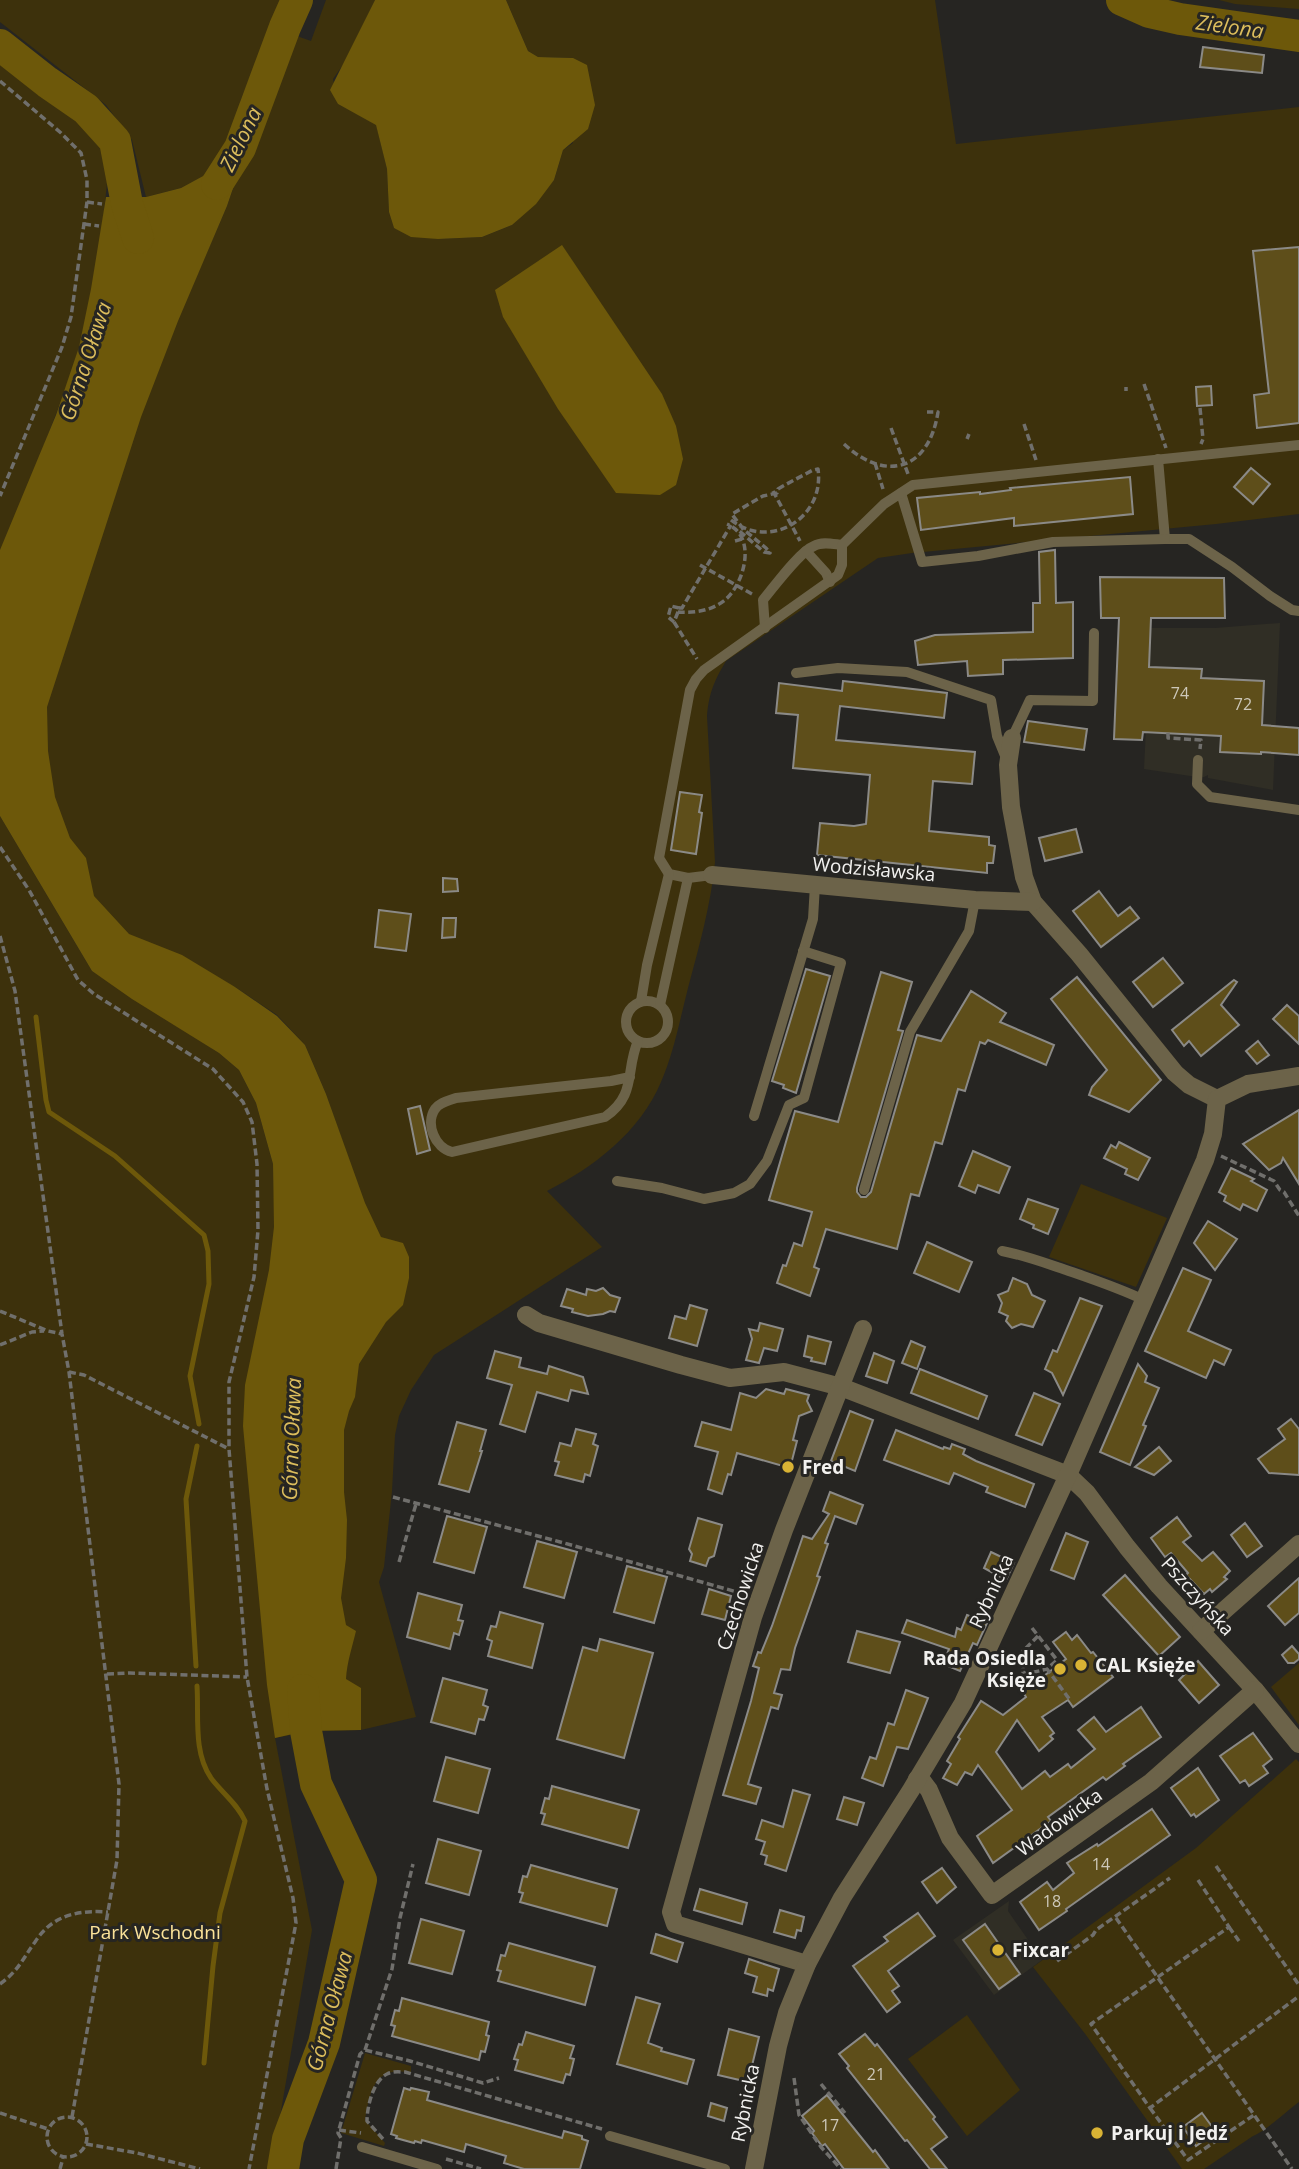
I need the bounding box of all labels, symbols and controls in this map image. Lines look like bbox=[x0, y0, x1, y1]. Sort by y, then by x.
water label: Zielona bbox=[1193, 7, 1266, 45]
water label: Zielona bbox=[212, 102, 268, 177]
water label: Górna Oława bbox=[53, 298, 117, 424]
house number: 74 bbox=[1171, 682, 1189, 704]
house number: 72 bbox=[1234, 693, 1252, 715]
street label: Wodzisławska bbox=[812, 851, 936, 887]
water label: Górna Oława bbox=[275, 1377, 307, 1501]
place label: Fred bbox=[802, 1454, 844, 1480]
marker: Fred bbox=[780, 1459, 796, 1475]
street label: Czechowicka bbox=[710, 1538, 770, 1654]
street label: Rybnicka bbox=[963, 1550, 1019, 1632]
street label: Pszczyńska bbox=[1155, 1551, 1241, 1641]
place label: Rada Osiedla Księże bbox=[923, 1645, 1046, 1693]
place label: CAL Księże bbox=[1095, 1652, 1195, 1678]
marker: CAL Księże bbox=[1073, 1657, 1089, 1673]
marker: Rada Osiedla Księże bbox=[1052, 1661, 1068, 1677]
street label: Wadowicka bbox=[1011, 1782, 1107, 1862]
house number: 14 bbox=[1092, 1853, 1110, 1875]
house number: 18 bbox=[1043, 1890, 1061, 1912]
park label: Park Wschodni bbox=[89, 1919, 221, 1945]
place label: Fixcar bbox=[1012, 1937, 1069, 1963]
marker: Fixcar bbox=[990, 1942, 1006, 1958]
water label: Górna Oława bbox=[300, 1948, 358, 2074]
street label: Rybnicka bbox=[725, 2062, 765, 2144]
house number: 21 bbox=[867, 2063, 885, 2085]
house number: 17 bbox=[821, 2114, 839, 2136]
place label: Parkuj i Jedź bbox=[1111, 2120, 1228, 2146]
marker: Parkuj i Jedź bbox=[1089, 2125, 1105, 2141]

